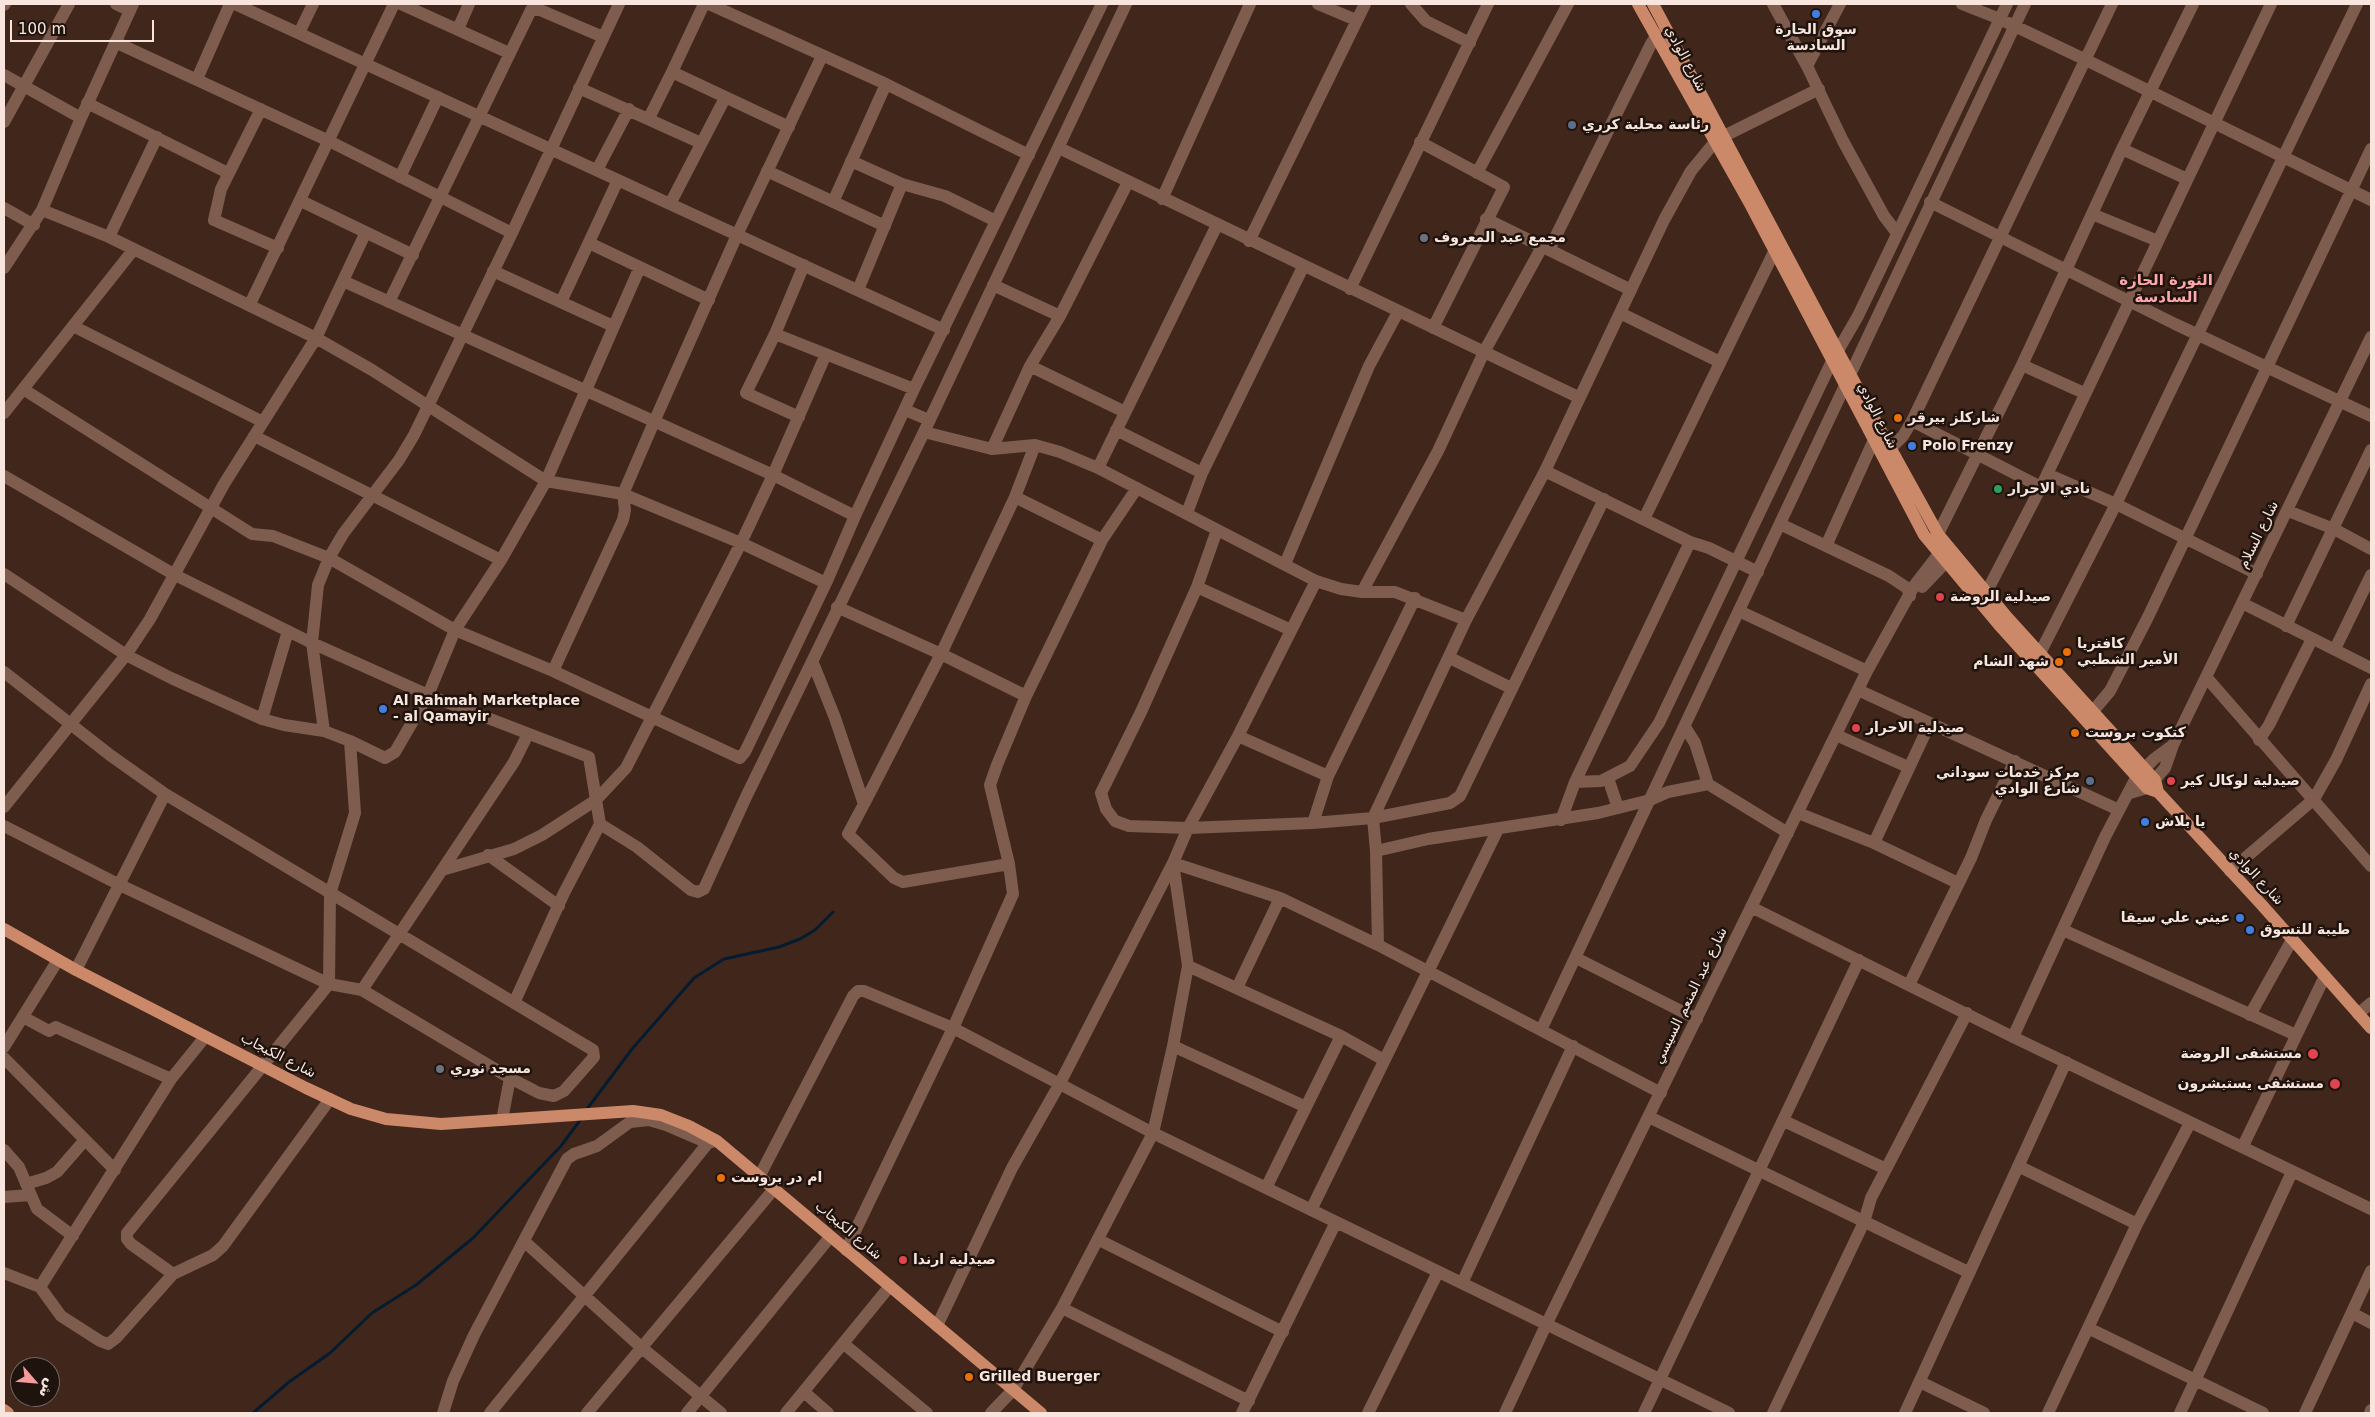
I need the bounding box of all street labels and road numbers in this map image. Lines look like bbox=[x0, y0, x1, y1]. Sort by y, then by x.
street label: شارع الوادي bbox=[1661, 23, 1709, 95]
street label: شارع الوادي bbox=[1853, 380, 1901, 452]
street label: شارع السلام bbox=[2235, 498, 2283, 572]
street label: شارع الوادي bbox=[2225, 845, 2287, 909]
street label: شارع عبد المنعم السيسي bbox=[1651, 925, 1731, 1067]
street label: شارع الكبجاب bbox=[238, 1030, 318, 1082]
street label: شارع الكبجاب bbox=[811, 1198, 885, 1264]

